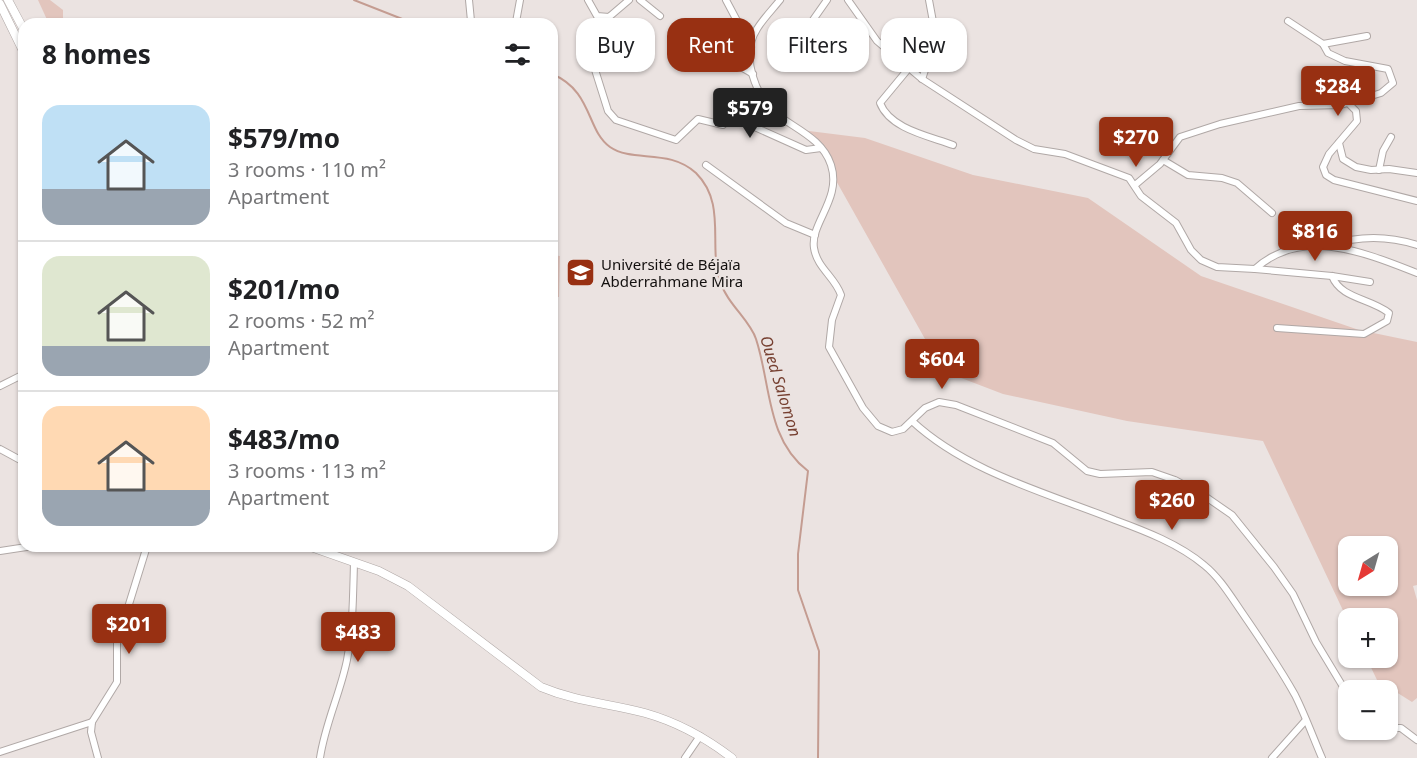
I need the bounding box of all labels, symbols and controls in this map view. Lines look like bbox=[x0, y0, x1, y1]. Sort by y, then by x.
chip: Buy bbox=[576, 18, 655, 72]
chip: Rent bbox=[667, 18, 755, 72]
chip: Filters bbox=[767, 18, 869, 72]
chip: New bbox=[881, 18, 967, 72]
text: 8 homes bbox=[42, 36, 151, 72]
icon: filters bbox=[501, 38, 534, 71]
pin: $284 bbox=[1302, 66, 1374, 117]
text: $284 bbox=[1315, 72, 1361, 99]
pin: $579 bbox=[714, 88, 786, 139]
text: $579 bbox=[727, 94, 773, 121]
pin: $270 bbox=[1100, 117, 1172, 168]
text: $579/mo bbox=[228, 120, 340, 156]
text: $270 bbox=[1113, 123, 1159, 150]
icon: home bbox=[90, 129, 162, 201]
text: 3 rooms · 110 m² bbox=[228, 156, 386, 183]
text: Apartment bbox=[228, 183, 329, 210]
pin: $816 bbox=[1279, 211, 1351, 262]
text: $816 bbox=[1292, 217, 1338, 244]
place label: Université de Béjaïa Abderrahmane Mira bbox=[601, 254, 743, 291]
school or university icon: Université de Béjaïa Abderrahmane Mira bbox=[564, 257, 596, 289]
text: $201/mo bbox=[228, 271, 340, 307]
icon: home bbox=[90, 280, 162, 352]
text: 2 rooms · 52 m² bbox=[228, 307, 375, 334]
water label: Oued Salomon bbox=[755, 333, 807, 439]
text: Apartment bbox=[228, 334, 329, 361]
pin: $604 bbox=[906, 339, 978, 390]
text: $604 bbox=[919, 345, 965, 372]
text: $483/mo bbox=[228, 421, 340, 457]
icon: home bbox=[90, 430, 162, 502]
text: 3 rooms · 113 m² bbox=[228, 457, 386, 484]
pin: $260 bbox=[1136, 480, 1208, 531]
text: Apartment bbox=[228, 484, 329, 511]
text: $260 bbox=[1149, 486, 1195, 513]
north arrow bbox=[1338, 536, 1398, 596]
map controls bbox=[1338, 536, 1398, 740]
pin: $201 bbox=[93, 604, 165, 655]
button: + bbox=[1338, 608, 1398, 668]
text: $201 bbox=[106, 610, 152, 637]
pin: $483 bbox=[322, 612, 394, 663]
text: $483 bbox=[335, 618, 381, 645]
button: − bbox=[1338, 680, 1398, 740]

